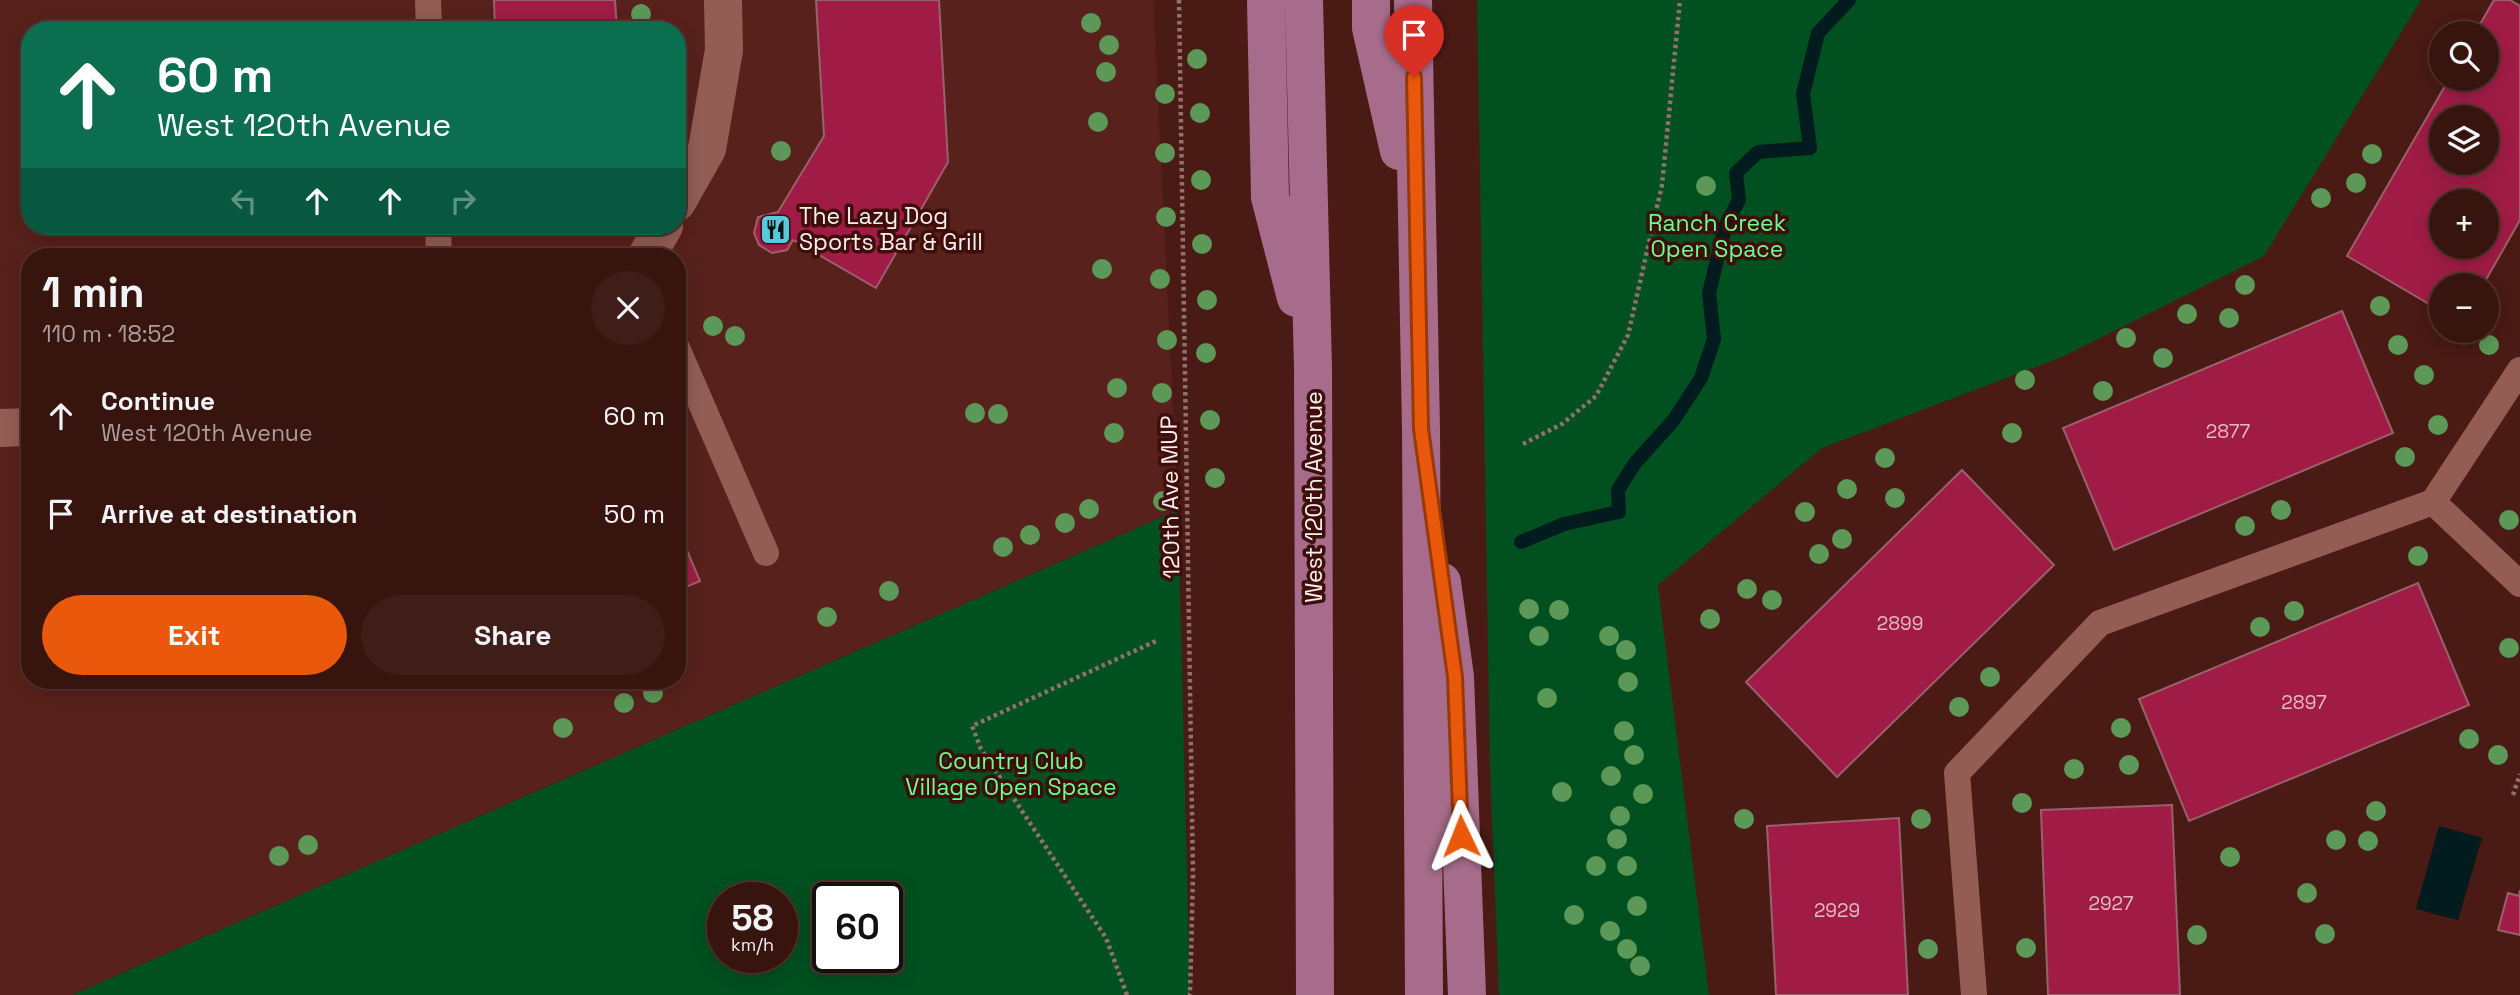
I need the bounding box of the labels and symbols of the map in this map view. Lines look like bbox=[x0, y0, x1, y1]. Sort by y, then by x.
pin bbox=[1384, 5, 1444, 77]
place label: The Lazy Dog Sports Bar & Grill bbox=[799, 201, 983, 257]
park label: Ranch Creek Open Space bbox=[1648, 208, 1786, 264]
restaurant icon: The Lazy Dog Sports Bar & Grill bbox=[759, 212, 793, 246]
street label: West 120th Avenue bbox=[1299, 391, 1329, 603]
street label: 120th Ave MUP bbox=[1154, 415, 1186, 579]
house number: 2877 bbox=[2206, 419, 2251, 444]
house number: 2899 bbox=[1877, 611, 1923, 636]
house number: 2897 bbox=[2281, 690, 2327, 715]
park label: Country Club Village Open Space bbox=[905, 746, 1117, 802]
position arrow bbox=[1424, 799, 1498, 873]
speed limit sign: 60 bbox=[812, 882, 903, 973]
house number: 2927 bbox=[2088, 891, 2134, 916]
house number: 2929 bbox=[1814, 898, 1860, 923]

